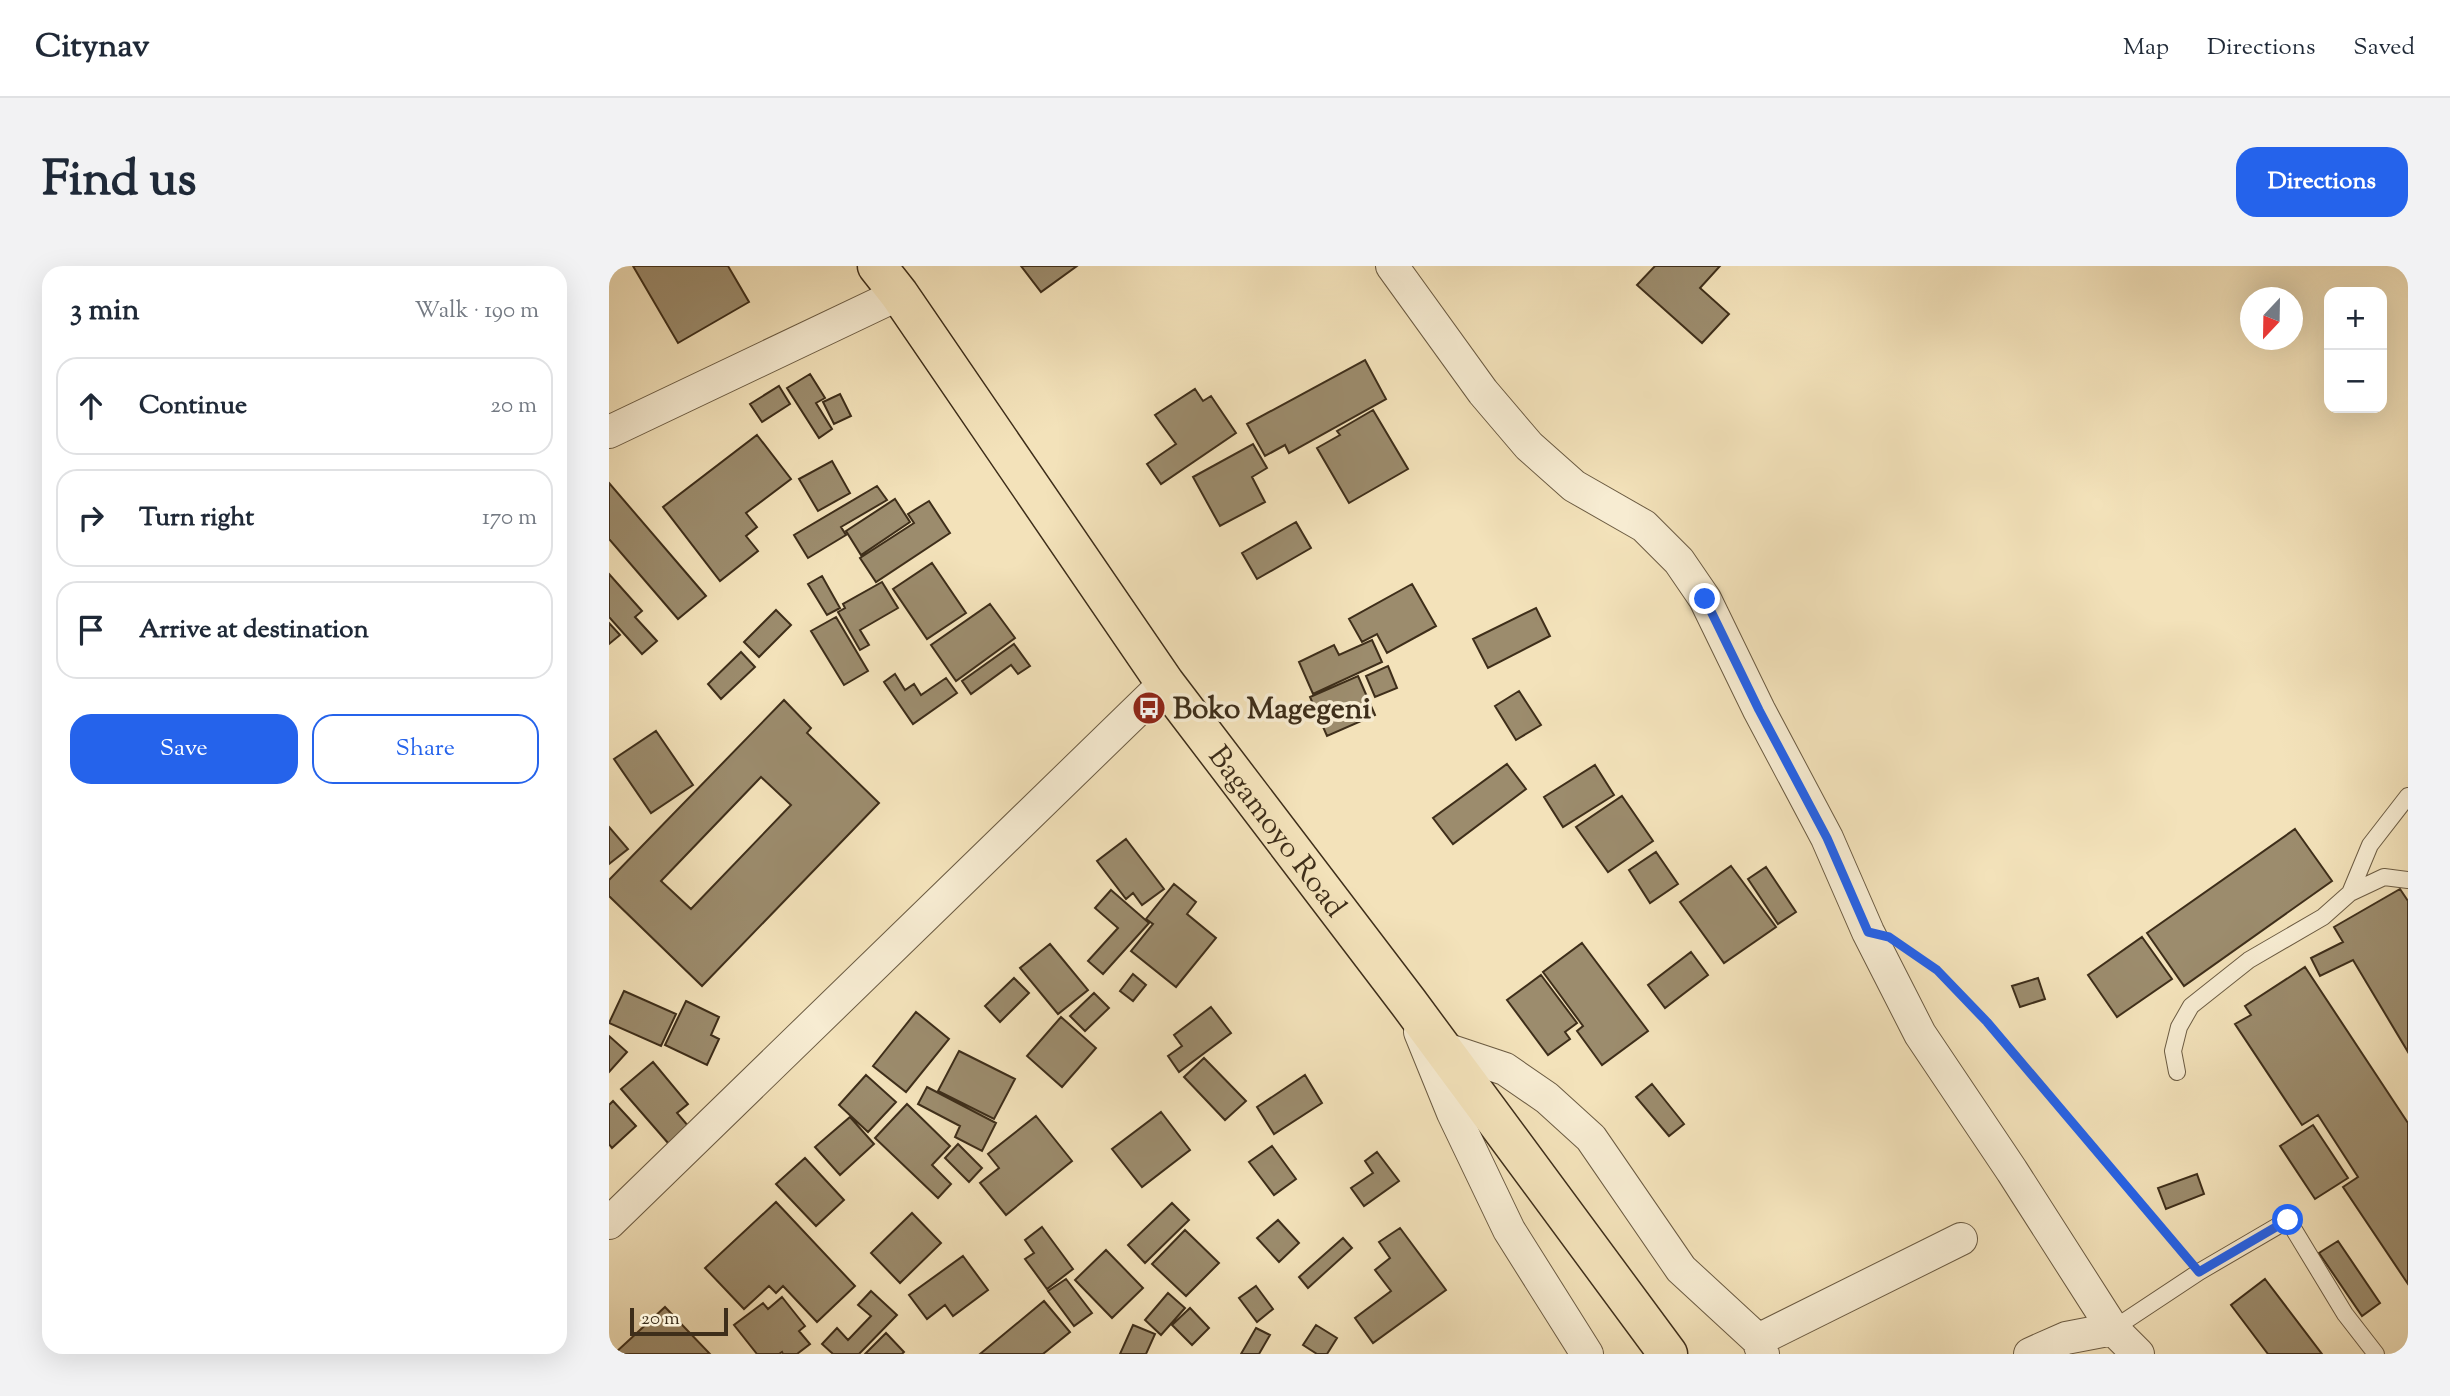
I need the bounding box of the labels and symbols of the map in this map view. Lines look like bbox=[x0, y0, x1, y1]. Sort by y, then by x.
north arrow bbox=[2240, 287, 2303, 350]
route end bbox=[1689, 583, 1720, 614]
bus stop icon: Boko Magegeni bbox=[1130, 689, 1168, 727]
place label: Boko Magegeni bbox=[1173, 689, 1371, 732]
street label: Bagamoyo Road bbox=[1196, 738, 1355, 927]
route start bbox=[2272, 1204, 2303, 1235]
scale bar bbox=[630, 1305, 728, 1337]

